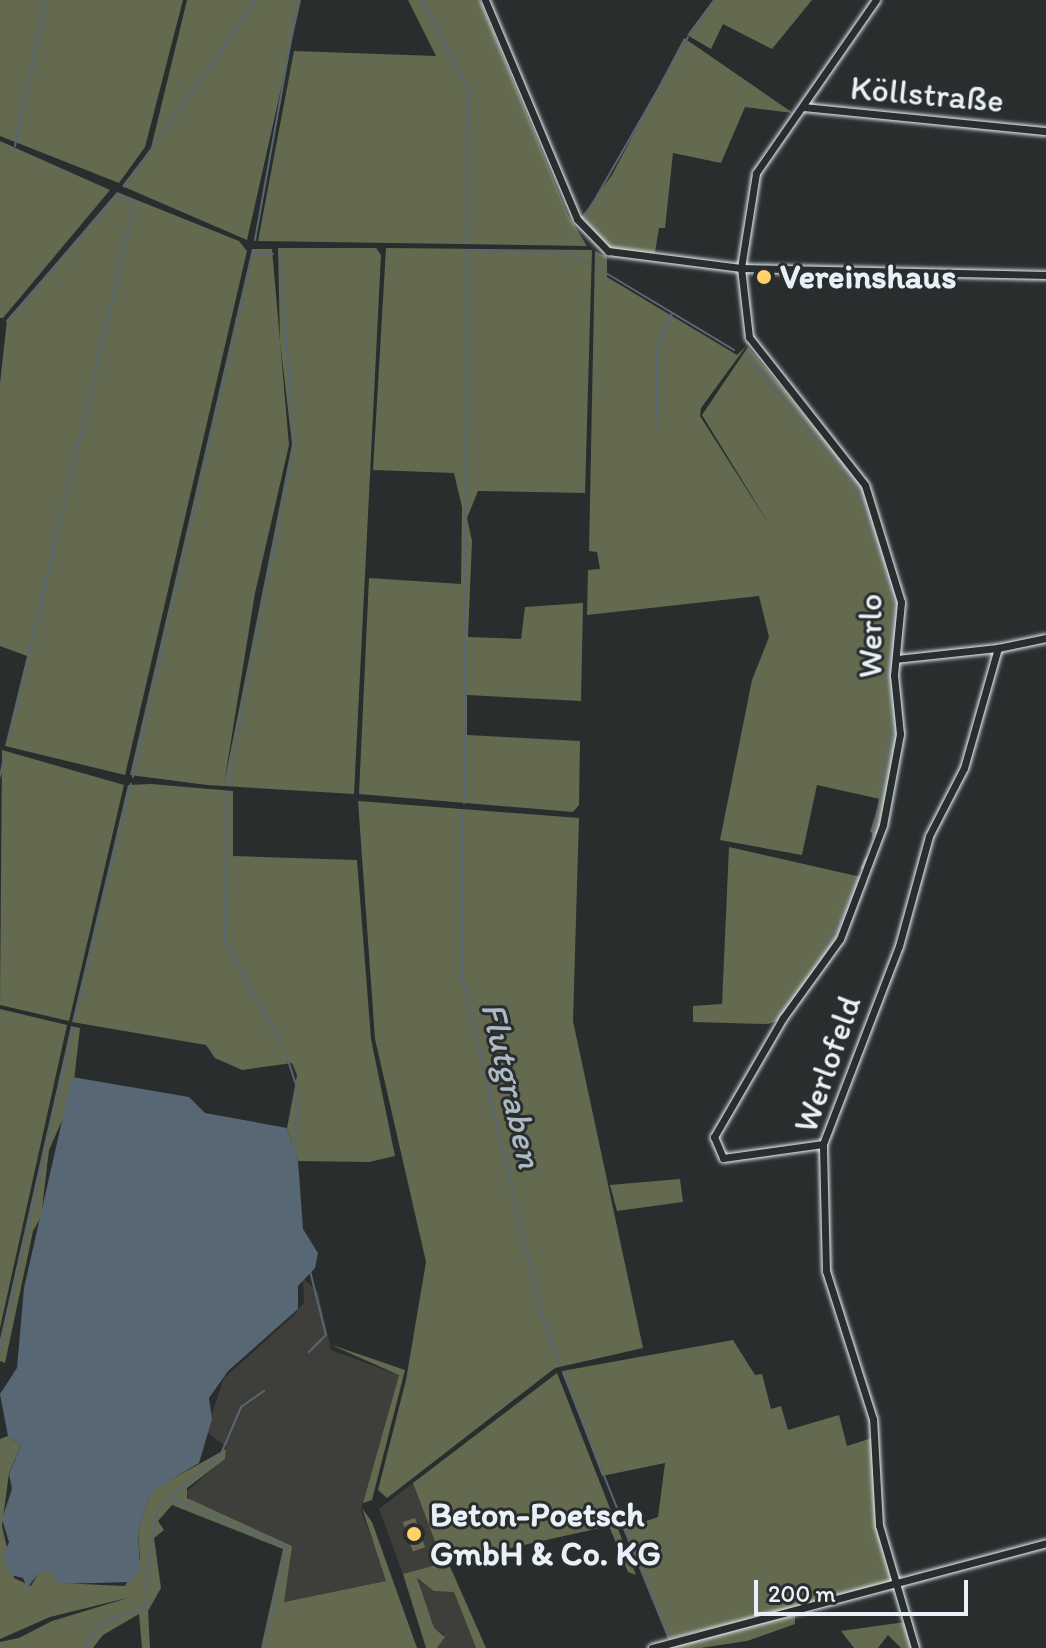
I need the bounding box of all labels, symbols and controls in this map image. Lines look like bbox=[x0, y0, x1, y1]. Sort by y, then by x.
street label: Köllstraße bbox=[849, 67, 1005, 121]
place label: Vereinshaus bbox=[780, 257, 956, 297]
marker: Vereinshaus bbox=[755, 268, 773, 286]
street label: Werlo bbox=[850, 594, 890, 678]
street label: Werlofeld bbox=[785, 990, 869, 1138]
water label: Flutgraben bbox=[472, 998, 552, 1172]
place label: Beton-Poetsch GmbH & Co. KG bbox=[430, 1494, 661, 1574]
marker: Beton-Poetsch GmbH & Co. KG bbox=[405, 1525, 423, 1543]
scale bar bbox=[758, 1564, 972, 1614]
text: 200 m bbox=[768, 1579, 836, 1608]

